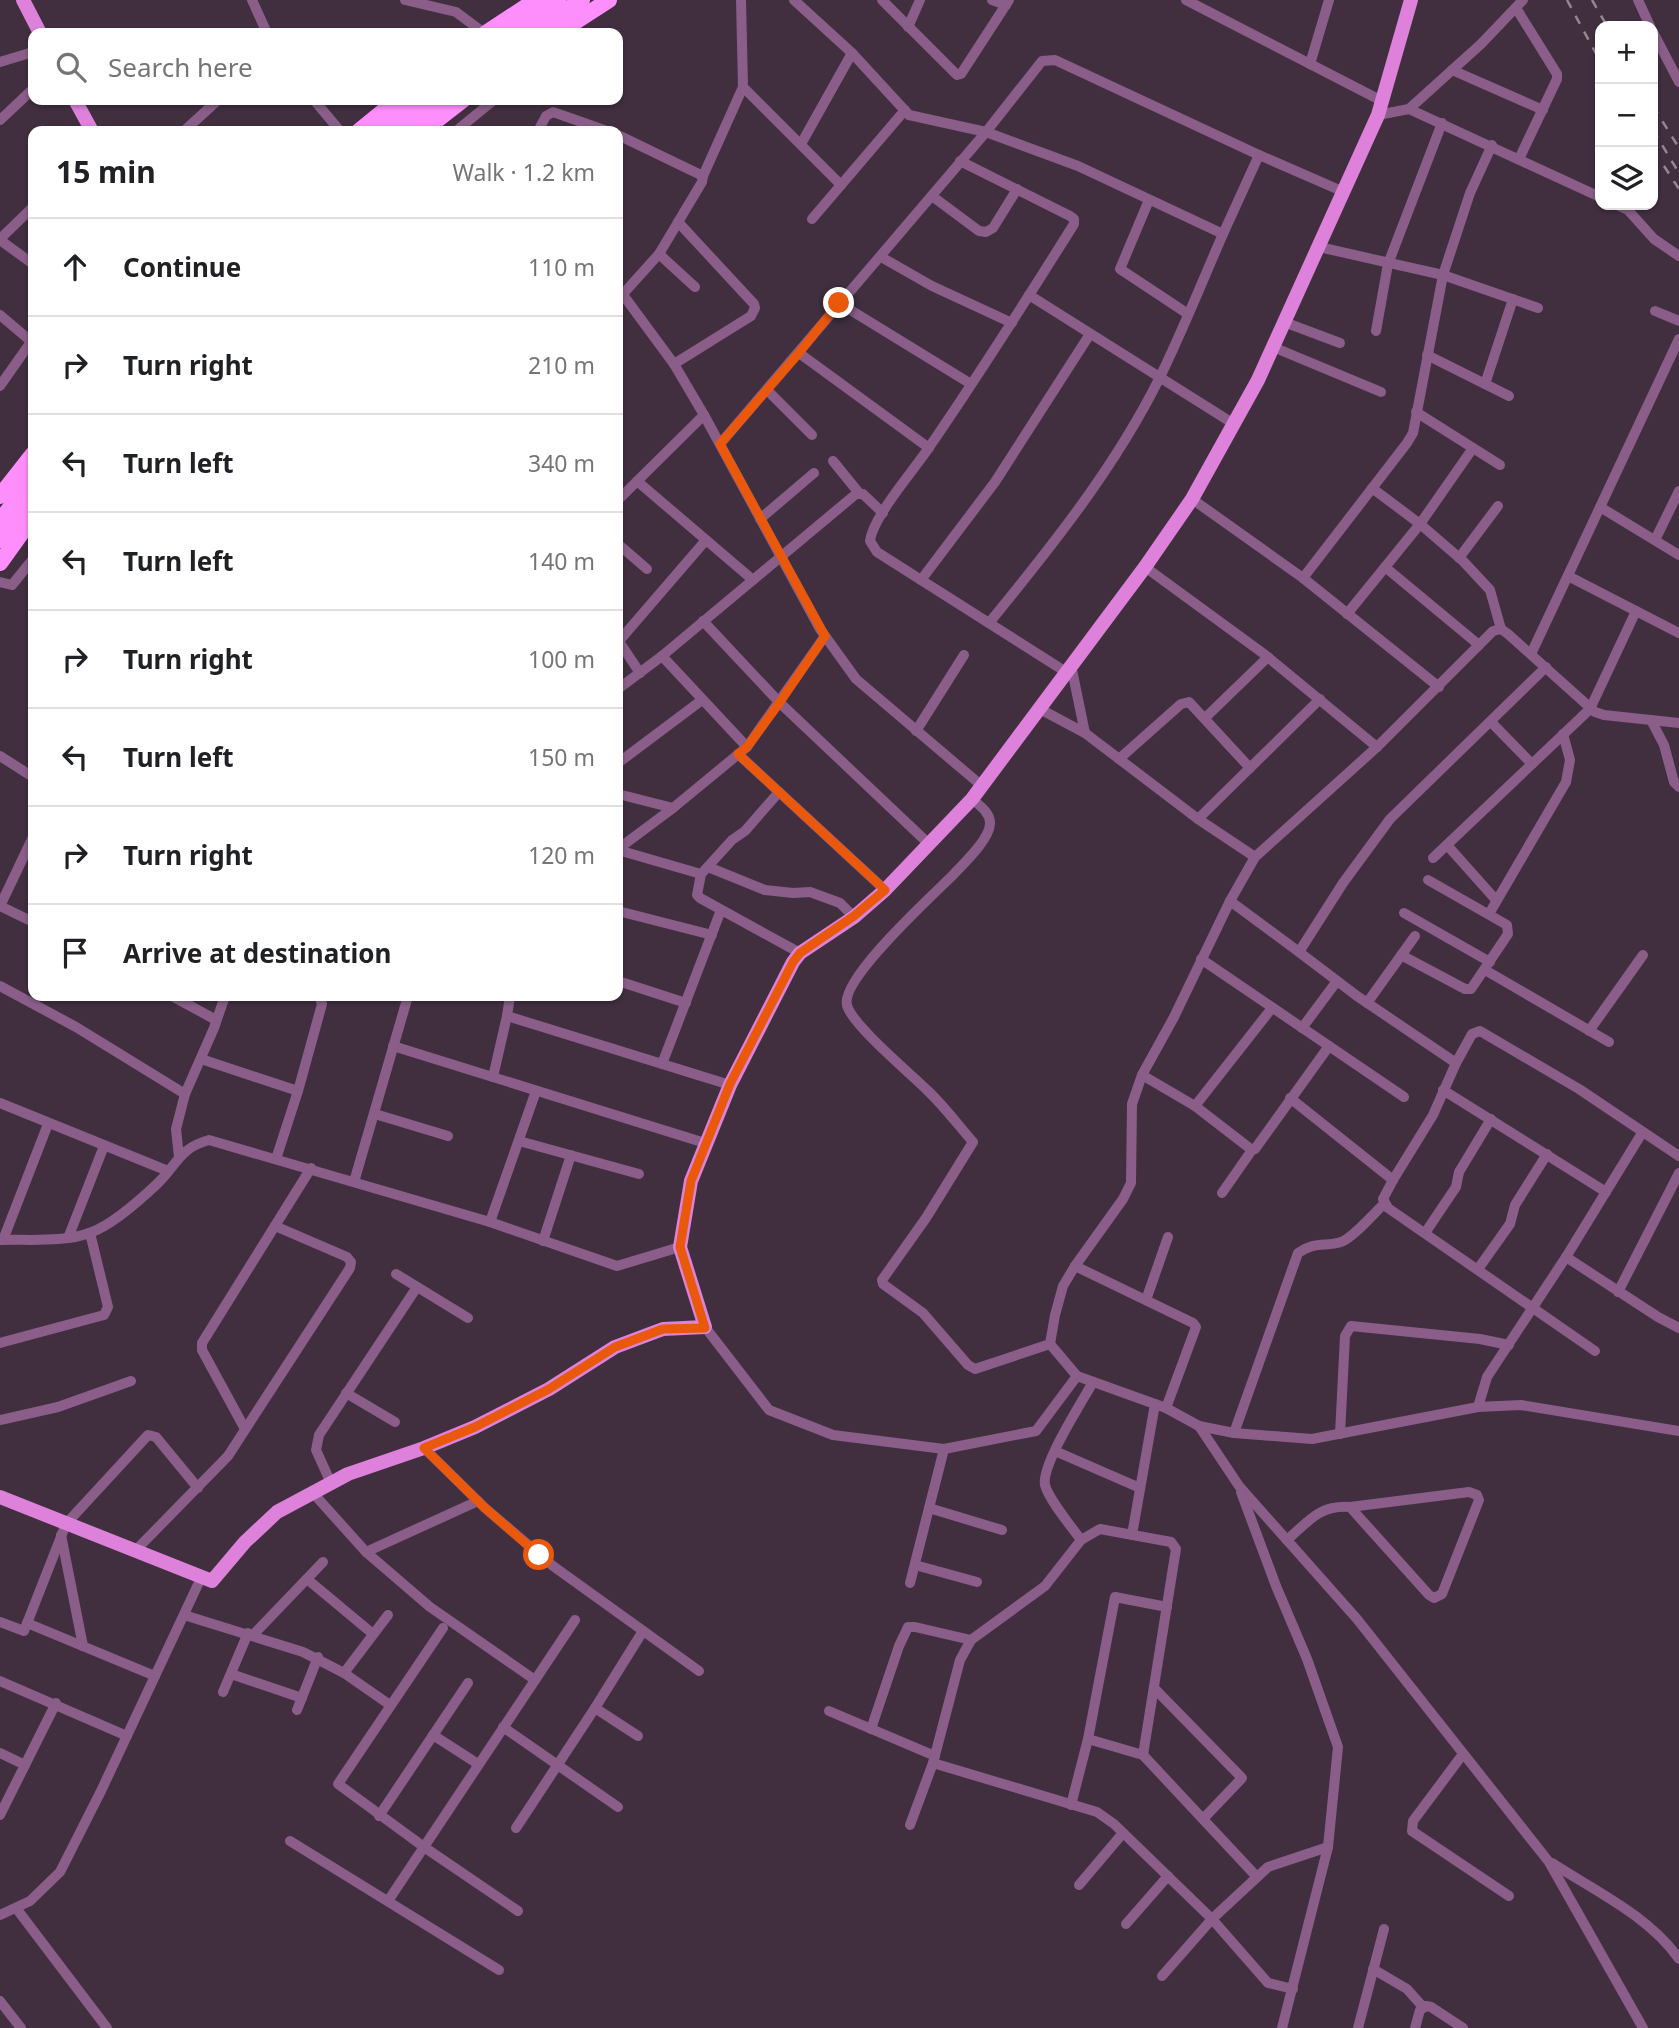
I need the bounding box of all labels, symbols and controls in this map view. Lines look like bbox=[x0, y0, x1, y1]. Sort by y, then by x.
map controls bbox=[1595, 21, 1658, 210]
button: + bbox=[1595, 21, 1658, 84]
search box bbox=[28, 28, 623, 105]
icon: search bbox=[52, 48, 90, 86]
text: Search here bbox=[108, 49, 253, 85]
button: − bbox=[1595, 84, 1658, 147]
button: layers bbox=[1595, 147, 1658, 210]
text: 15 min bbox=[56, 151, 156, 192]
text: Walk · 1.2 km bbox=[453, 156, 595, 188]
icon: ahead bbox=[56, 248, 94, 286]
text: Continue bbox=[123, 249, 241, 285]
text: 110 m bbox=[528, 251, 595, 283]
route end bbox=[823, 287, 854, 318]
icon: right bbox=[56, 346, 94, 384]
text: Turn right bbox=[123, 347, 253, 383]
text: 210 m bbox=[528, 349, 595, 381]
icon: left bbox=[56, 444, 94, 482]
text: Turn left bbox=[123, 445, 234, 481]
text: 340 m bbox=[528, 447, 595, 479]
icon: left bbox=[56, 542, 94, 580]
text: Turn left bbox=[123, 543, 234, 579]
text: 140 m bbox=[528, 545, 595, 577]
icon: right bbox=[56, 640, 94, 678]
text: Turn right bbox=[123, 641, 253, 677]
text: 100 m bbox=[528, 643, 595, 675]
icon: left bbox=[56, 738, 94, 776]
text: Turn left bbox=[123, 739, 234, 775]
text: 150 m bbox=[528, 741, 595, 773]
icon: right bbox=[56, 836, 94, 874]
text: Turn right bbox=[123, 837, 253, 873]
text: 120 m bbox=[528, 839, 595, 871]
icon: arrive bbox=[56, 934, 94, 972]
text: Arrive at destination bbox=[123, 935, 392, 971]
route start bbox=[523, 1539, 554, 1570]

